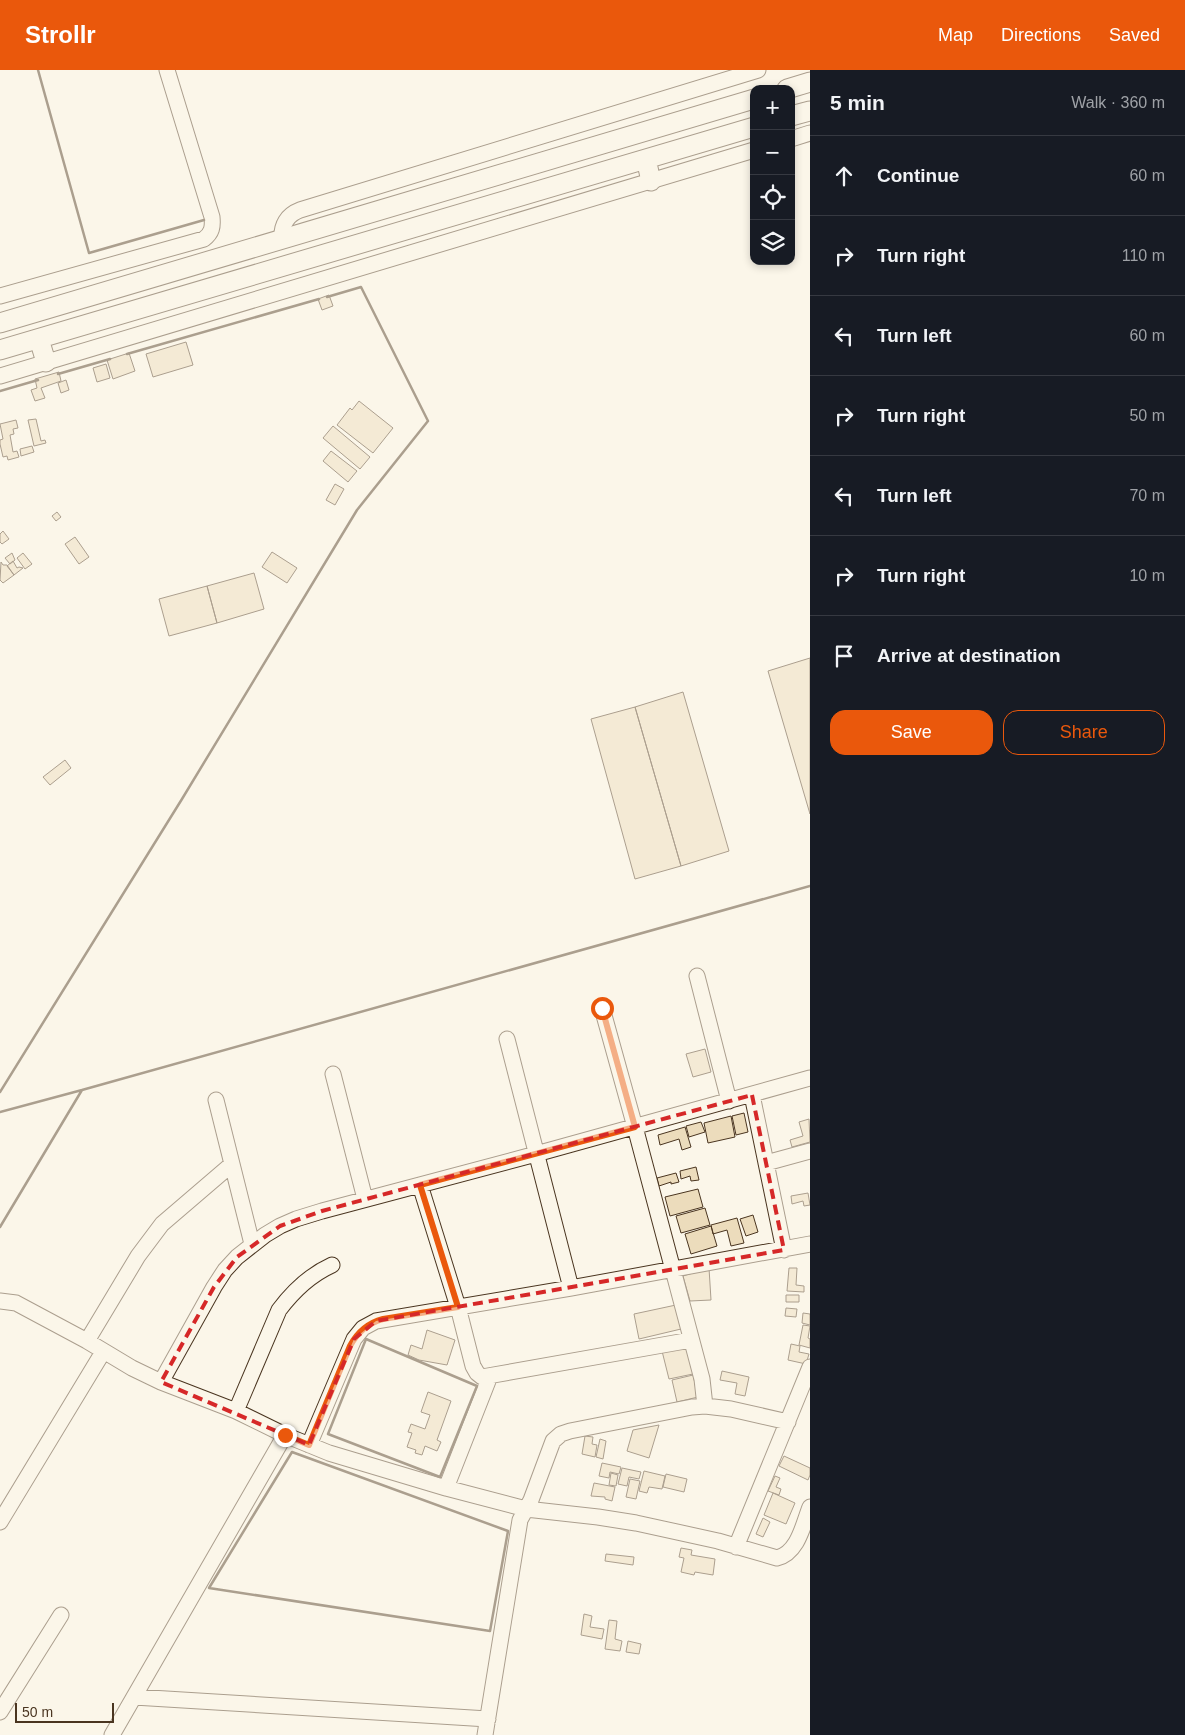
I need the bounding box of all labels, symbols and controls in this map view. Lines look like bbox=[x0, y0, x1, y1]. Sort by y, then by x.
text: Strollr bbox=[25, 21, 96, 48]
text: Map bbox=[938, 25, 973, 45]
text: Directions bbox=[1001, 25, 1081, 45]
text: Saved bbox=[1109, 25, 1160, 45]
map controls bbox=[750, 85, 795, 265]
button: + bbox=[750, 85, 795, 130]
text: 5 min bbox=[830, 91, 885, 114]
text: Walk · 360 m bbox=[1071, 94, 1165, 111]
button: − bbox=[750, 130, 795, 175]
icon: ahead bbox=[830, 162, 858, 190]
text: Continue bbox=[877, 165, 959, 186]
text: 60 m bbox=[1129, 167, 1165, 184]
button: locate bbox=[750, 175, 795, 220]
button: layers bbox=[750, 220, 795, 265]
icon: right bbox=[830, 242, 858, 270]
text: Turn right bbox=[877, 245, 965, 266]
text: 110 m bbox=[1122, 247, 1165, 264]
icon: left bbox=[830, 322, 858, 350]
text: Turn left bbox=[877, 325, 952, 346]
text: 60 m bbox=[1129, 327, 1165, 344]
icon: right bbox=[830, 402, 858, 430]
text: Turn right bbox=[877, 405, 965, 426]
text: 50 m bbox=[1129, 407, 1165, 424]
icon: left bbox=[830, 482, 858, 510]
text: Turn left bbox=[877, 485, 952, 506]
text: 70 m bbox=[1129, 487, 1165, 504]
icon: right bbox=[830, 562, 858, 590]
text: Turn right bbox=[877, 565, 965, 586]
text: 10 m bbox=[1129, 567, 1165, 584]
icon: arrive bbox=[830, 642, 858, 670]
text: Arrive at destination bbox=[877, 645, 1061, 666]
button: Save bbox=[830, 710, 993, 755]
button: Share bbox=[1003, 710, 1165, 755]
route start bbox=[591, 997, 614, 1020]
route end bbox=[274, 1424, 297, 1447]
scale bar bbox=[15, 1700, 114, 1723]
text: 50 m bbox=[22, 1704, 53, 1720]

